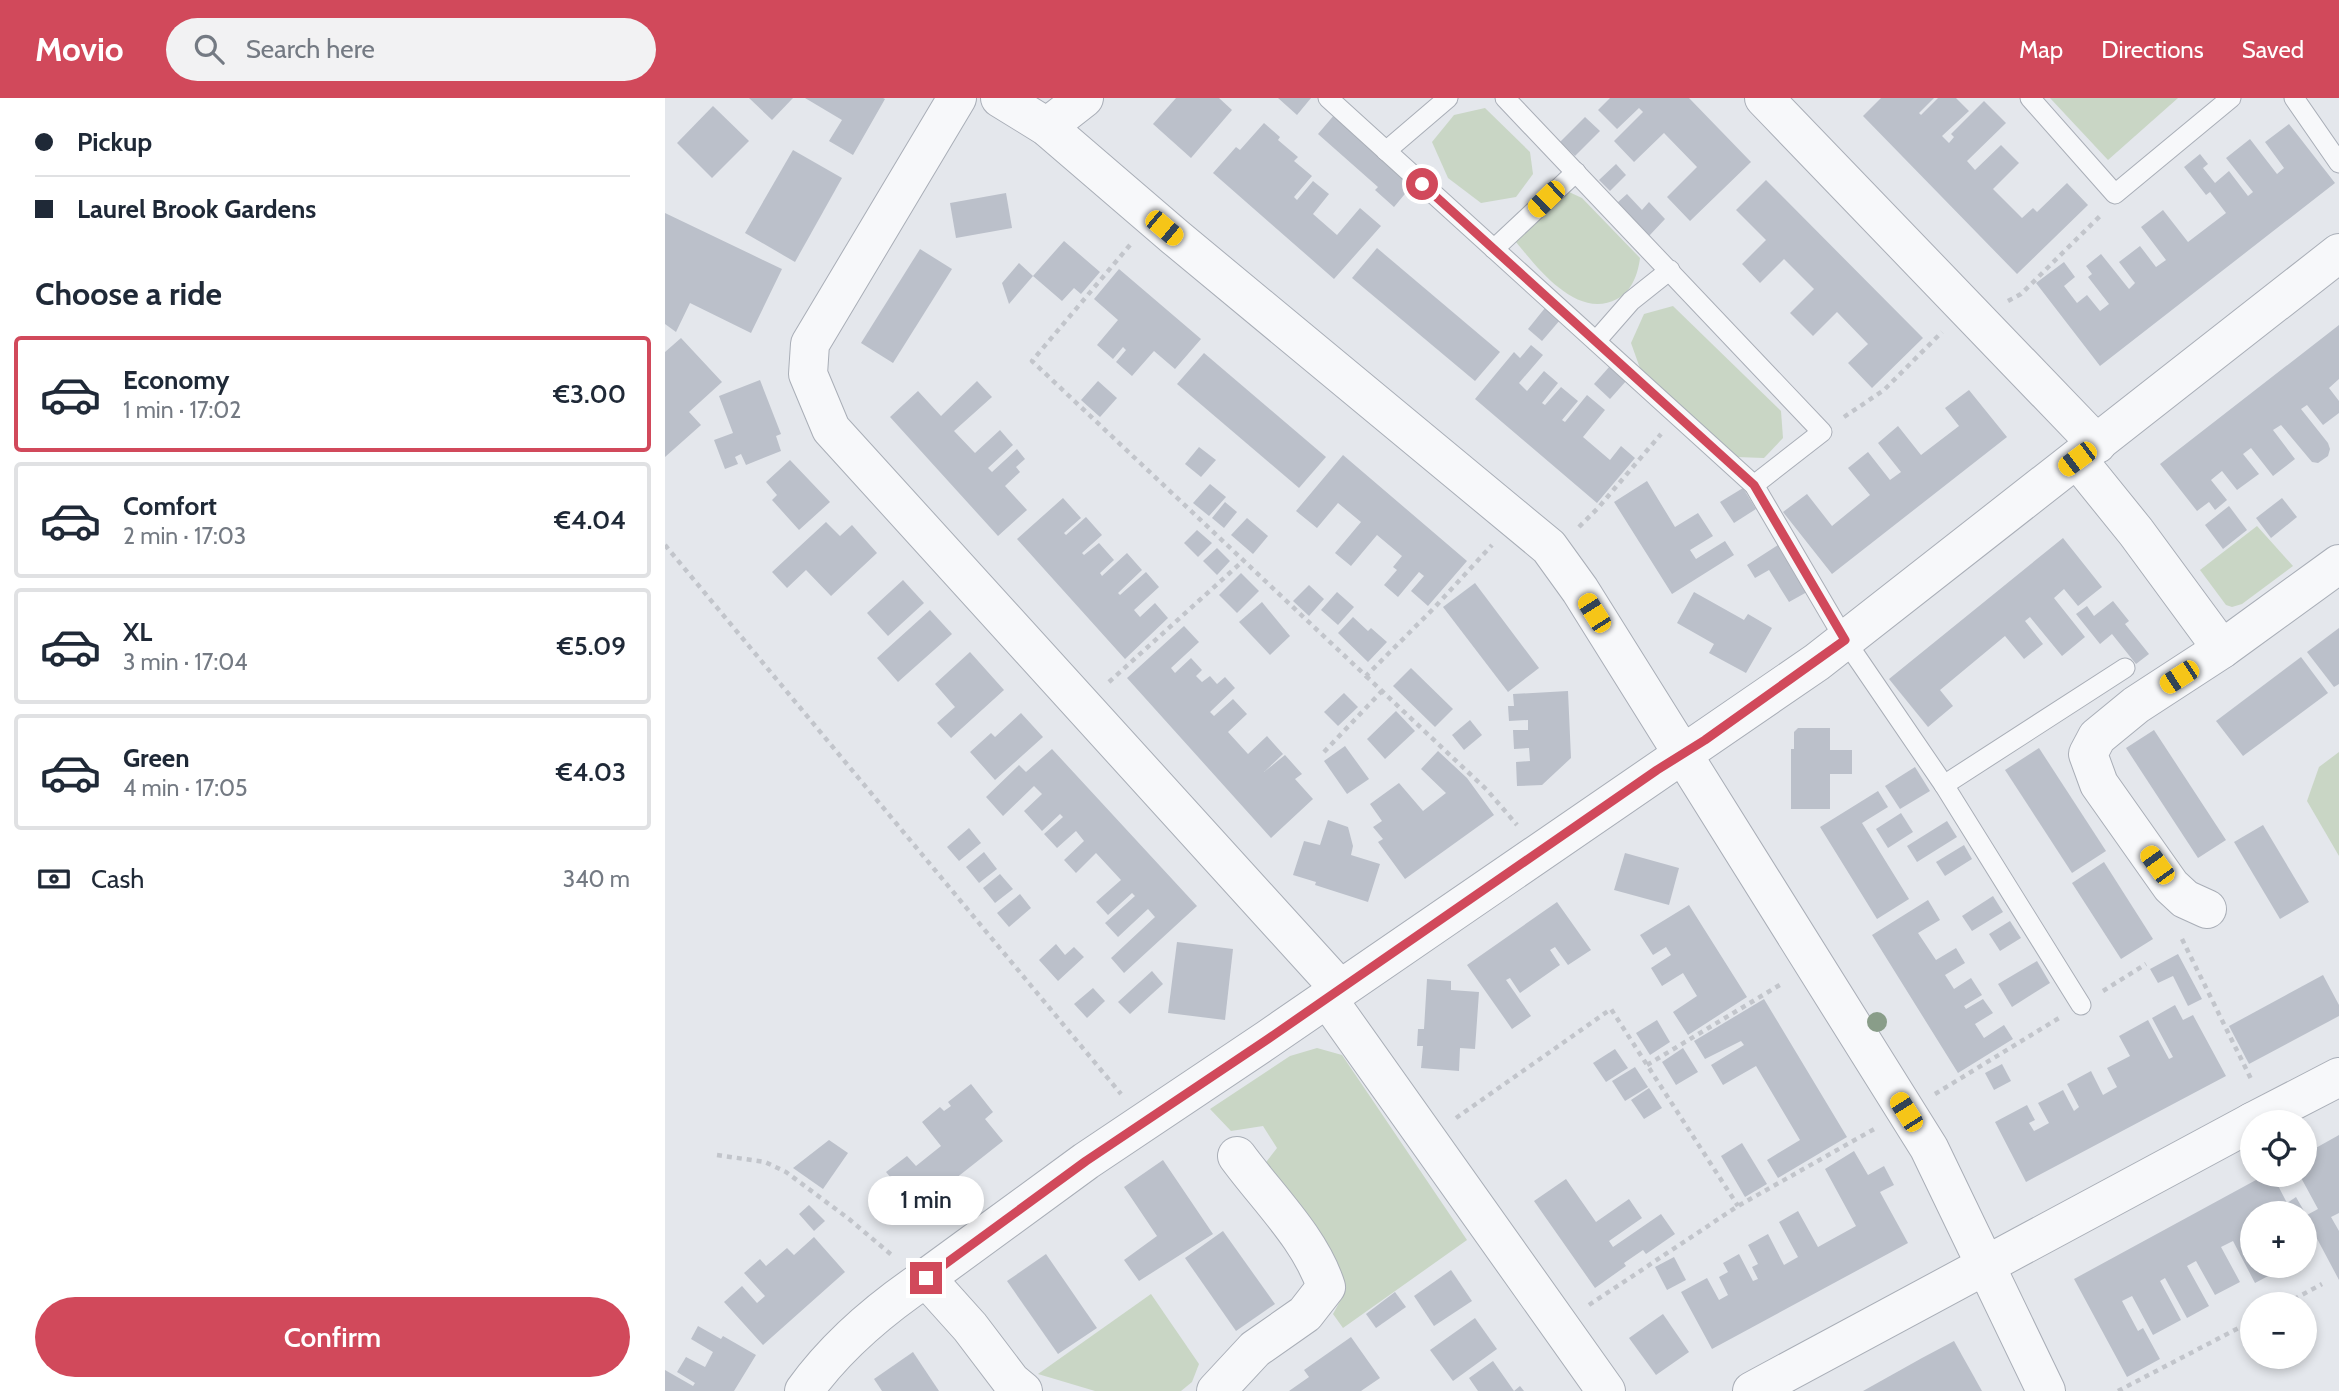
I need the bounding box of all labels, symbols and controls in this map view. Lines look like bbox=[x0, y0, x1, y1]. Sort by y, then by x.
search box bbox=[166, 18, 656, 81]
text: Movio bbox=[35, 29, 124, 69]
icon: search bbox=[190, 30, 228, 68]
text: Search here bbox=[246, 33, 375, 65]
text: Map bbox=[2019, 35, 2063, 64]
text: Directions bbox=[2101, 35, 2204, 64]
text: Saved bbox=[2242, 35, 2304, 64]
text: Pickup bbox=[77, 126, 152, 158]
route start bbox=[1406, 168, 1438, 200]
car bbox=[1524, 177, 1569, 221]
text: Laurel Brook Gardens bbox=[77, 193, 316, 225]
car bbox=[1142, 206, 1187, 250]
text: Choose a ride bbox=[35, 274, 222, 313]
icon: car bbox=[39, 363, 102, 426]
text: Economy bbox=[123, 364, 229, 396]
text: €3.00 bbox=[553, 378, 626, 410]
text: 1 min · 17:02 bbox=[123, 396, 241, 424]
car bbox=[2054, 438, 2101, 480]
icon: car bbox=[39, 489, 102, 552]
text: Comfort bbox=[123, 490, 217, 522]
text: €4.04 bbox=[554, 504, 626, 536]
text: 2 min · 17:03 bbox=[123, 522, 246, 550]
car bbox=[1574, 590, 1615, 636]
icon: car bbox=[39, 615, 102, 678]
text: XL bbox=[123, 616, 152, 648]
text: €5.09 bbox=[557, 630, 626, 662]
text: 3 min · 17:04 bbox=[123, 648, 248, 676]
car bbox=[2156, 657, 2203, 697]
icon: car bbox=[39, 741, 102, 804]
text: Green bbox=[123, 742, 190, 774]
text: €4.03 bbox=[556, 756, 626, 788]
text: 4 min · 17:05 bbox=[123, 774, 248, 802]
car bbox=[2137, 842, 2178, 888]
icon: cash bbox=[35, 860, 73, 898]
text: Cash bbox=[91, 863, 144, 895]
text: 340 m bbox=[563, 865, 630, 893]
car bbox=[1886, 1089, 1927, 1135]
map controls bbox=[2240, 1110, 2317, 1369]
button: locate bbox=[2240, 1110, 2317, 1187]
callout: 1 min bbox=[868, 1176, 984, 1226]
text: 1 min bbox=[900, 1186, 952, 1214]
button: + bbox=[2240, 1201, 2317, 1278]
route end bbox=[910, 1262, 942, 1294]
button: − bbox=[2240, 1292, 2317, 1369]
button: Confirm bbox=[35, 1297, 630, 1377]

